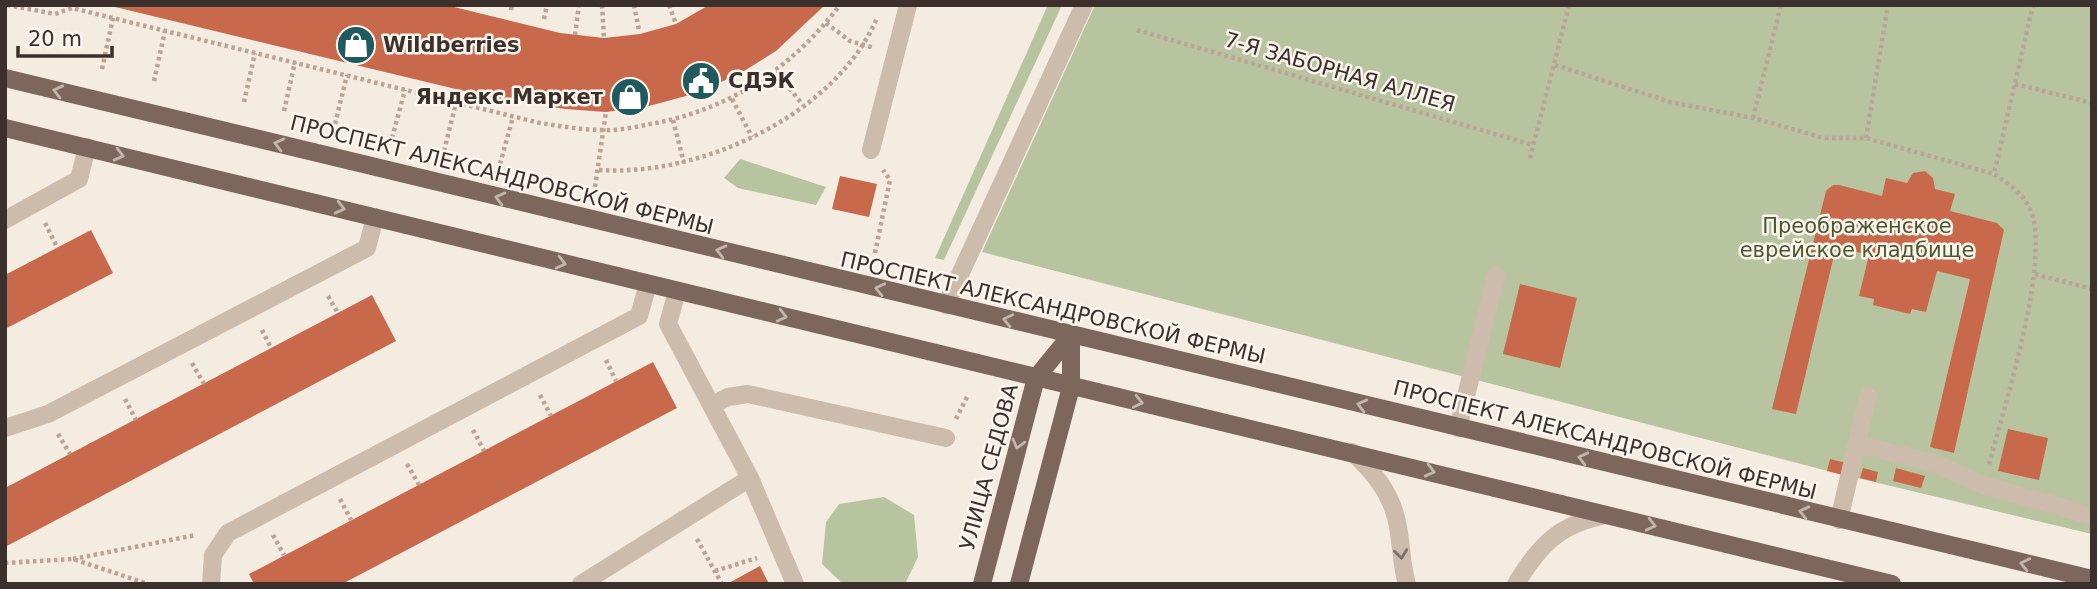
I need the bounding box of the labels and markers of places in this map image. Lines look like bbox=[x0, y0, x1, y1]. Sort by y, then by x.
shop icon: Wildberries bbox=[335, 24, 377, 66]
place label: Wildberries bbox=[383, 33, 520, 57]
public building icon: СДЭК bbox=[680, 60, 722, 102]
place label: СДЭК bbox=[728, 69, 795, 93]
shop icon: Яндекс.Маркет bbox=[609, 76, 651, 118]
place label: Яндекс.Маркет bbox=[416, 85, 604, 109]

